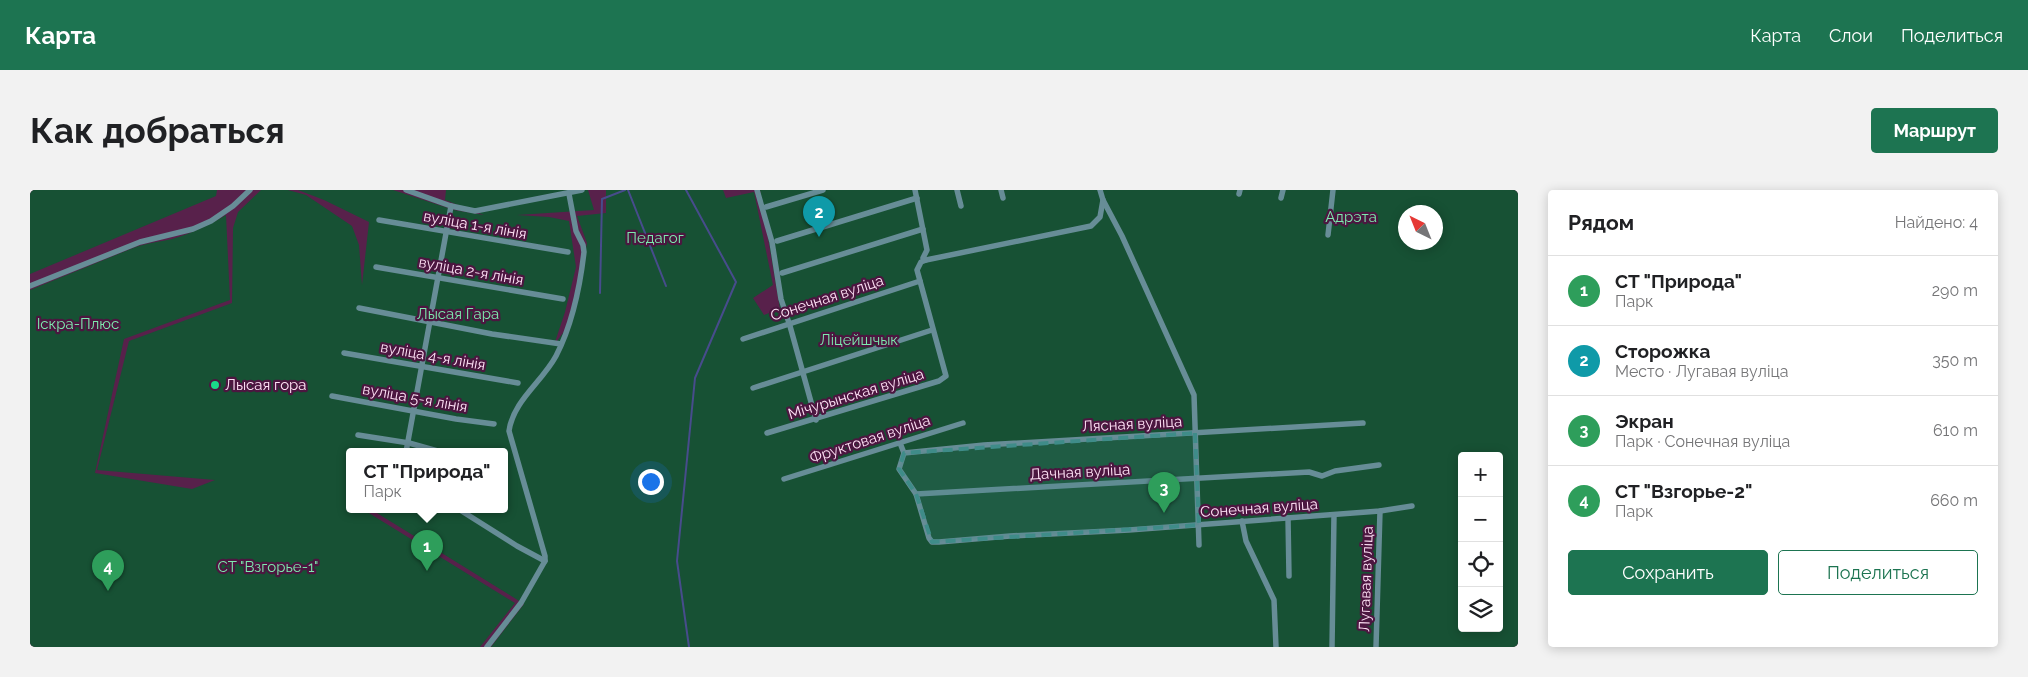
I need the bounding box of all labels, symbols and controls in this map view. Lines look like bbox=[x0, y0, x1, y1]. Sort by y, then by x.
text: Карта bbox=[25, 21, 96, 50]
text: Карта bbox=[1750, 25, 1801, 46]
text: Слои bbox=[1829, 25, 1873, 46]
text: Поделиться bbox=[1901, 25, 2003, 46]
button: Маршрут bbox=[1871, 108, 1998, 153]
text: Как добраться bbox=[30, 110, 285, 151]
pin: 2 bbox=[803, 196, 835, 237]
north arrow bbox=[1398, 205, 1443, 250]
street label: вуліца 1-я лінія bbox=[422, 207, 528, 243]
park label: Адрэта bbox=[1325, 208, 1377, 226]
text: Рядом bbox=[1568, 210, 1634, 235]
text: Найдено: 4 bbox=[1895, 213, 1978, 232]
park label: Педагог bbox=[626, 229, 684, 247]
street label: вуліца 2-я лінія bbox=[417, 253, 525, 289]
text: СТ "Природа" bbox=[1615, 270, 1742, 292]
street label: Сонечная вуліца bbox=[768, 271, 886, 325]
text: 1 bbox=[1580, 281, 1588, 300]
text: 290 m bbox=[1932, 281, 1978, 300]
text: Парк bbox=[1615, 292, 1653, 311]
park label: Лысая Гара bbox=[417, 305, 499, 323]
park label: Іскра-Плюс bbox=[37, 315, 119, 333]
park label: Ліцейшчык bbox=[820, 331, 898, 349]
street label: вуліца 4-я лінія bbox=[379, 338, 487, 374]
text: Сторожка bbox=[1615, 340, 1710, 362]
text: 2 bbox=[1579, 351, 1589, 370]
text: 350 m bbox=[1932, 351, 1978, 370]
text: Место · Лугавая вуліца bbox=[1615, 362, 1788, 381]
street label: Мічурынская вуліца bbox=[786, 365, 926, 423]
place label: Лысая гора bbox=[225, 376, 307, 394]
marker: Лысая гора bbox=[209, 379, 221, 391]
street label: вуліца 5-я лінія bbox=[361, 380, 469, 416]
text: Экран bbox=[1615, 410, 1674, 432]
street label: Фруктовая вуліца bbox=[807, 411, 933, 467]
street label: Лясная вуліца bbox=[1081, 412, 1183, 436]
text: 3 bbox=[1580, 421, 1588, 440]
text: 610 m bbox=[1933, 421, 1978, 440]
text: Парк · Сонечная вуліца bbox=[1615, 432, 1790, 451]
popup bbox=[346, 448, 508, 513]
map controls bbox=[1458, 452, 1503, 632]
button: + bbox=[1458, 452, 1503, 497]
text: СТ "Природа" bbox=[363, 460, 491, 482]
street label: Дачная вуліца bbox=[1029, 460, 1131, 484]
your location bbox=[638, 469, 664, 495]
pin: 3 bbox=[1148, 472, 1180, 513]
text: СТ "Взгорье-2" bbox=[1615, 480, 1752, 502]
text: Парк bbox=[363, 482, 402, 501]
text: 4 bbox=[1579, 491, 1589, 510]
text: 660 m bbox=[1930, 491, 1978, 510]
street label: Сонечная вуліца bbox=[1200, 495, 1318, 521]
button: − bbox=[1458, 497, 1503, 542]
text: Парк bbox=[1615, 502, 1653, 521]
street label: Лугавая вуліца bbox=[1355, 526, 1377, 632]
pin: 1 bbox=[411, 530, 443, 571]
button: locate bbox=[1458, 542, 1503, 587]
pin: 4 bbox=[92, 550, 124, 591]
button: Сохранить bbox=[1568, 550, 1768, 595]
button: Поделиться bbox=[1778, 550, 1978, 595]
park label: СТ "Взгорье-1" bbox=[218, 558, 318, 576]
button: layers bbox=[1458, 587, 1503, 632]

